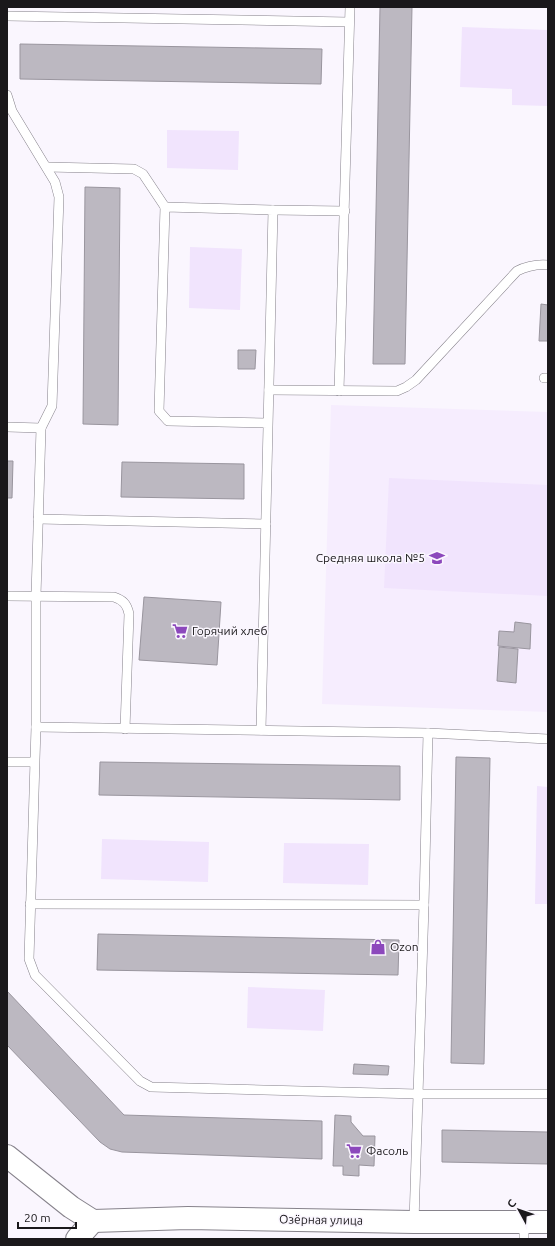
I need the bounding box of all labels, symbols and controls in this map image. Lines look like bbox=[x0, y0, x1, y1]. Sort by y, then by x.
school or university icon: Средняя школа №5 bbox=[428, 549, 446, 567]
place label: Средняя школа №5 bbox=[316, 551, 425, 564]
supermarket icon: Горячий хлеб bbox=[171, 622, 189, 640]
place label: Горячий хлеб bbox=[192, 624, 267, 637]
shop icon: Ozon bbox=[369, 938, 387, 956]
place label: Ozon bbox=[390, 940, 419, 953]
supermarket icon: Фасоль bbox=[345, 1142, 363, 1160]
place label: Фасоль bbox=[366, 1144, 408, 1157]
north arrow bbox=[499, 1190, 539, 1230]
text: С bbox=[504, 1197, 518, 1210]
scale bar bbox=[18, 1204, 76, 1230]
text: 20 m bbox=[24, 1211, 51, 1224]
street label: Озёрная улица bbox=[279, 1212, 363, 1227]

